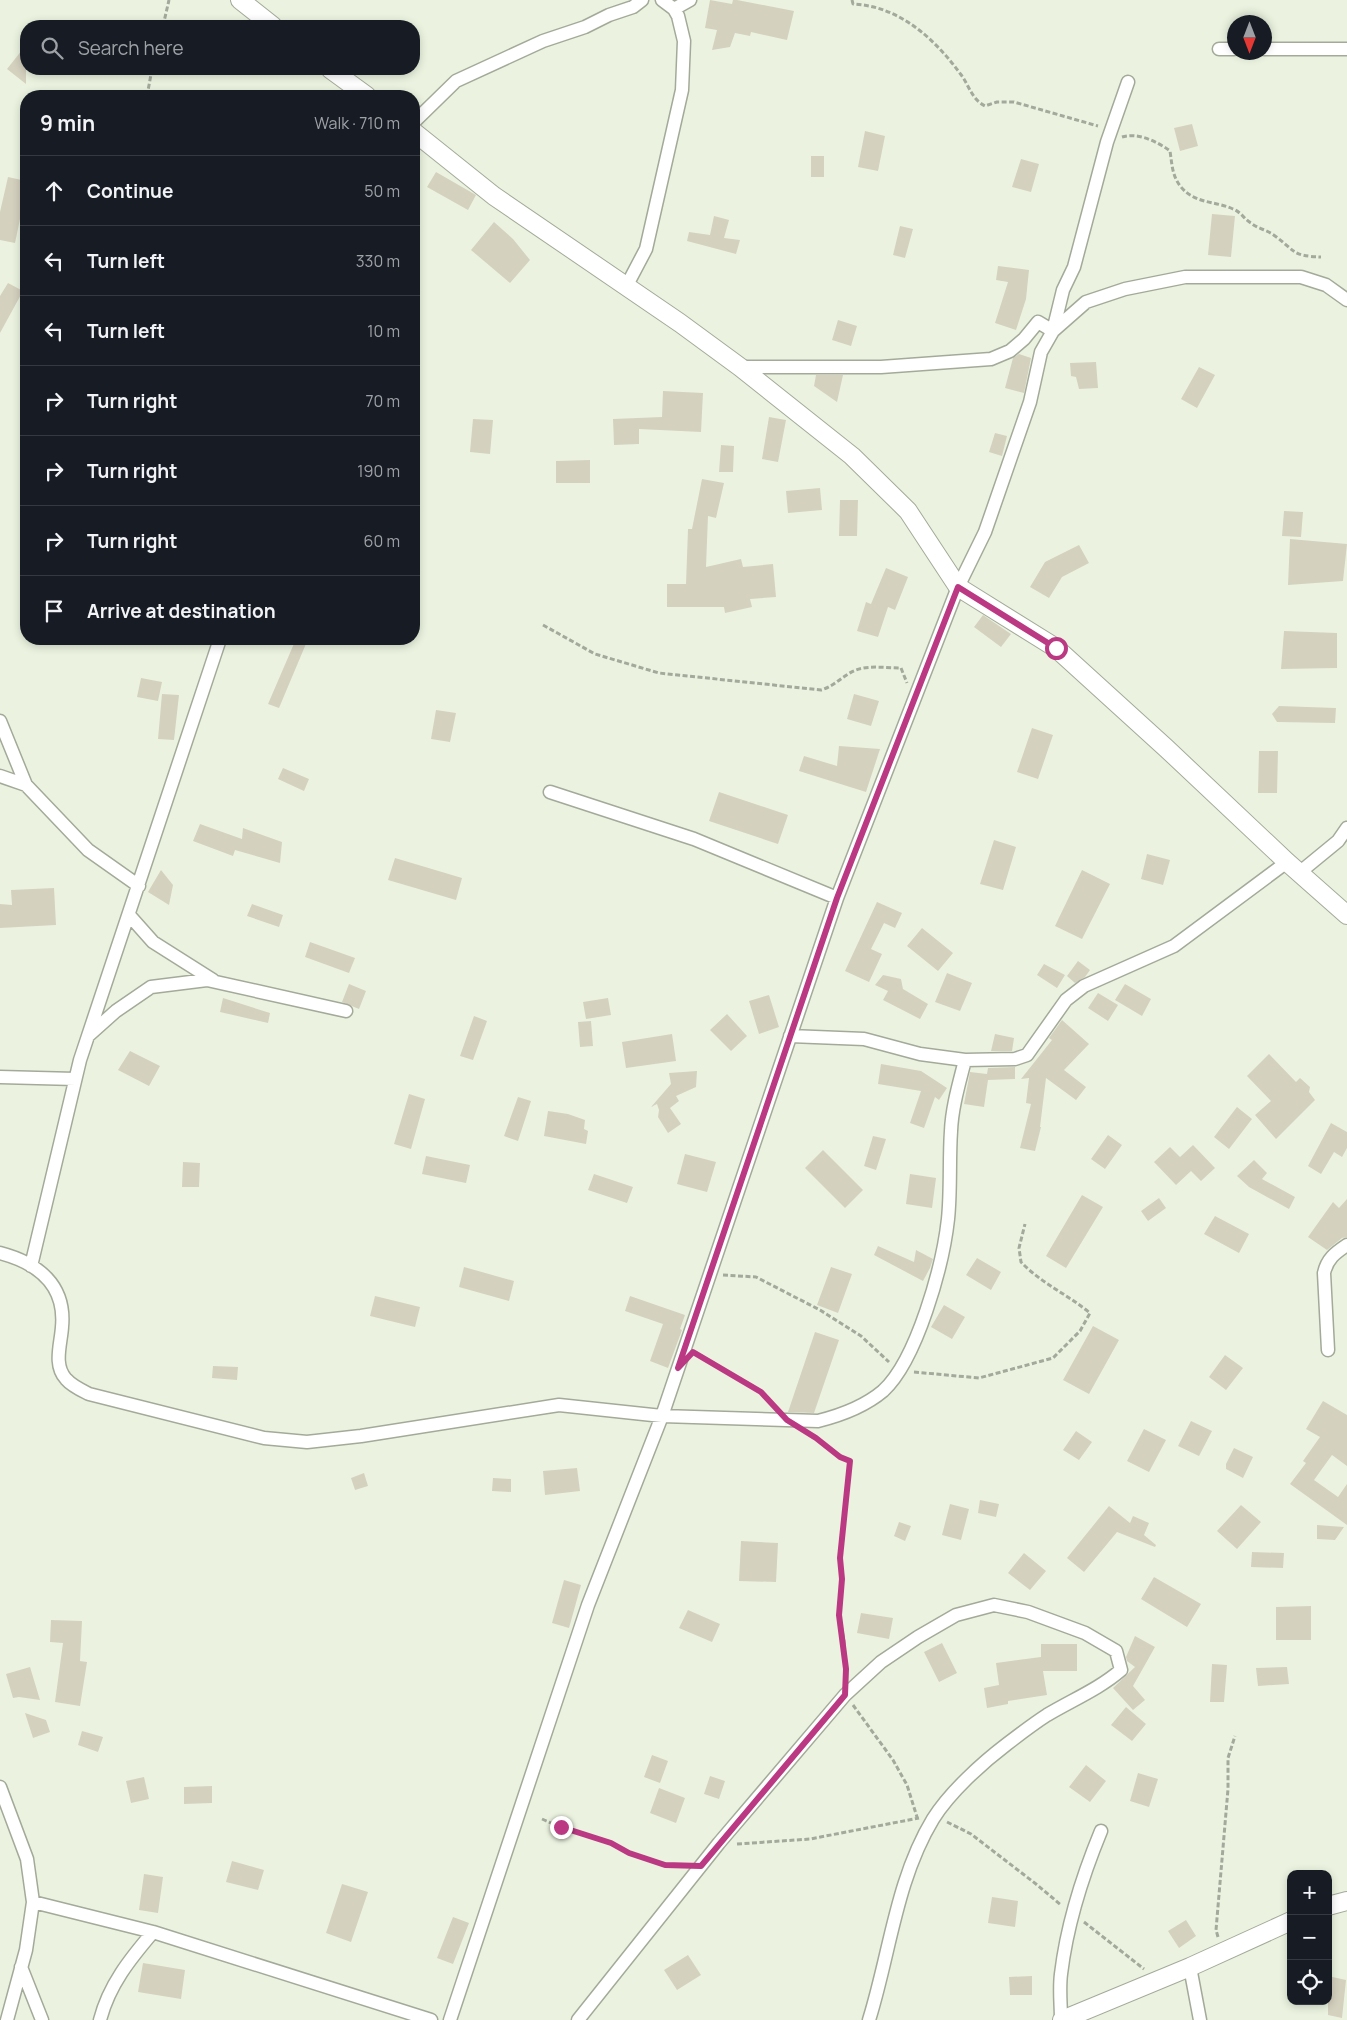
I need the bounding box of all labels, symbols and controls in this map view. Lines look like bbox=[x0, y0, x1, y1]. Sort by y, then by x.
north arrow bbox=[1227, 15, 1272, 60]
search box bbox=[20, 20, 420, 75]
icon: search bbox=[38, 34, 66, 62]
text: Search here bbox=[78, 35, 184, 61]
text: 9 min bbox=[40, 109, 95, 137]
text: Walk · 710 m bbox=[314, 112, 400, 134]
icon: ahead bbox=[40, 177, 68, 205]
text: Continue bbox=[87, 178, 173, 204]
text: 50 m bbox=[364, 180, 400, 202]
icon: left bbox=[40, 247, 68, 275]
text: Turn left bbox=[87, 248, 165, 274]
text: 330 m bbox=[356, 250, 400, 272]
icon: left bbox=[40, 317, 68, 345]
text: Turn left bbox=[87, 318, 165, 344]
text: 10 m bbox=[367, 320, 400, 342]
icon: right bbox=[40, 387, 68, 415]
text: Turn right bbox=[87, 388, 177, 414]
text: 70 m bbox=[365, 390, 400, 412]
icon: right bbox=[40, 457, 68, 485]
text: Turn right bbox=[87, 458, 177, 484]
text: 190 m bbox=[357, 460, 400, 482]
icon: right bbox=[40, 527, 68, 555]
text: Turn right bbox=[87, 528, 177, 554]
text: 60 m bbox=[364, 530, 400, 552]
icon: arrive bbox=[40, 597, 68, 625]
text: Arrive at destination bbox=[87, 598, 276, 624]
route start bbox=[1045, 637, 1068, 660]
route end bbox=[550, 1816, 573, 1839]
map controls bbox=[1287, 1870, 1332, 2005]
button: + bbox=[1287, 1870, 1332, 1915]
button: − bbox=[1287, 1915, 1332, 1960]
button: locate bbox=[1287, 1960, 1332, 2005]

